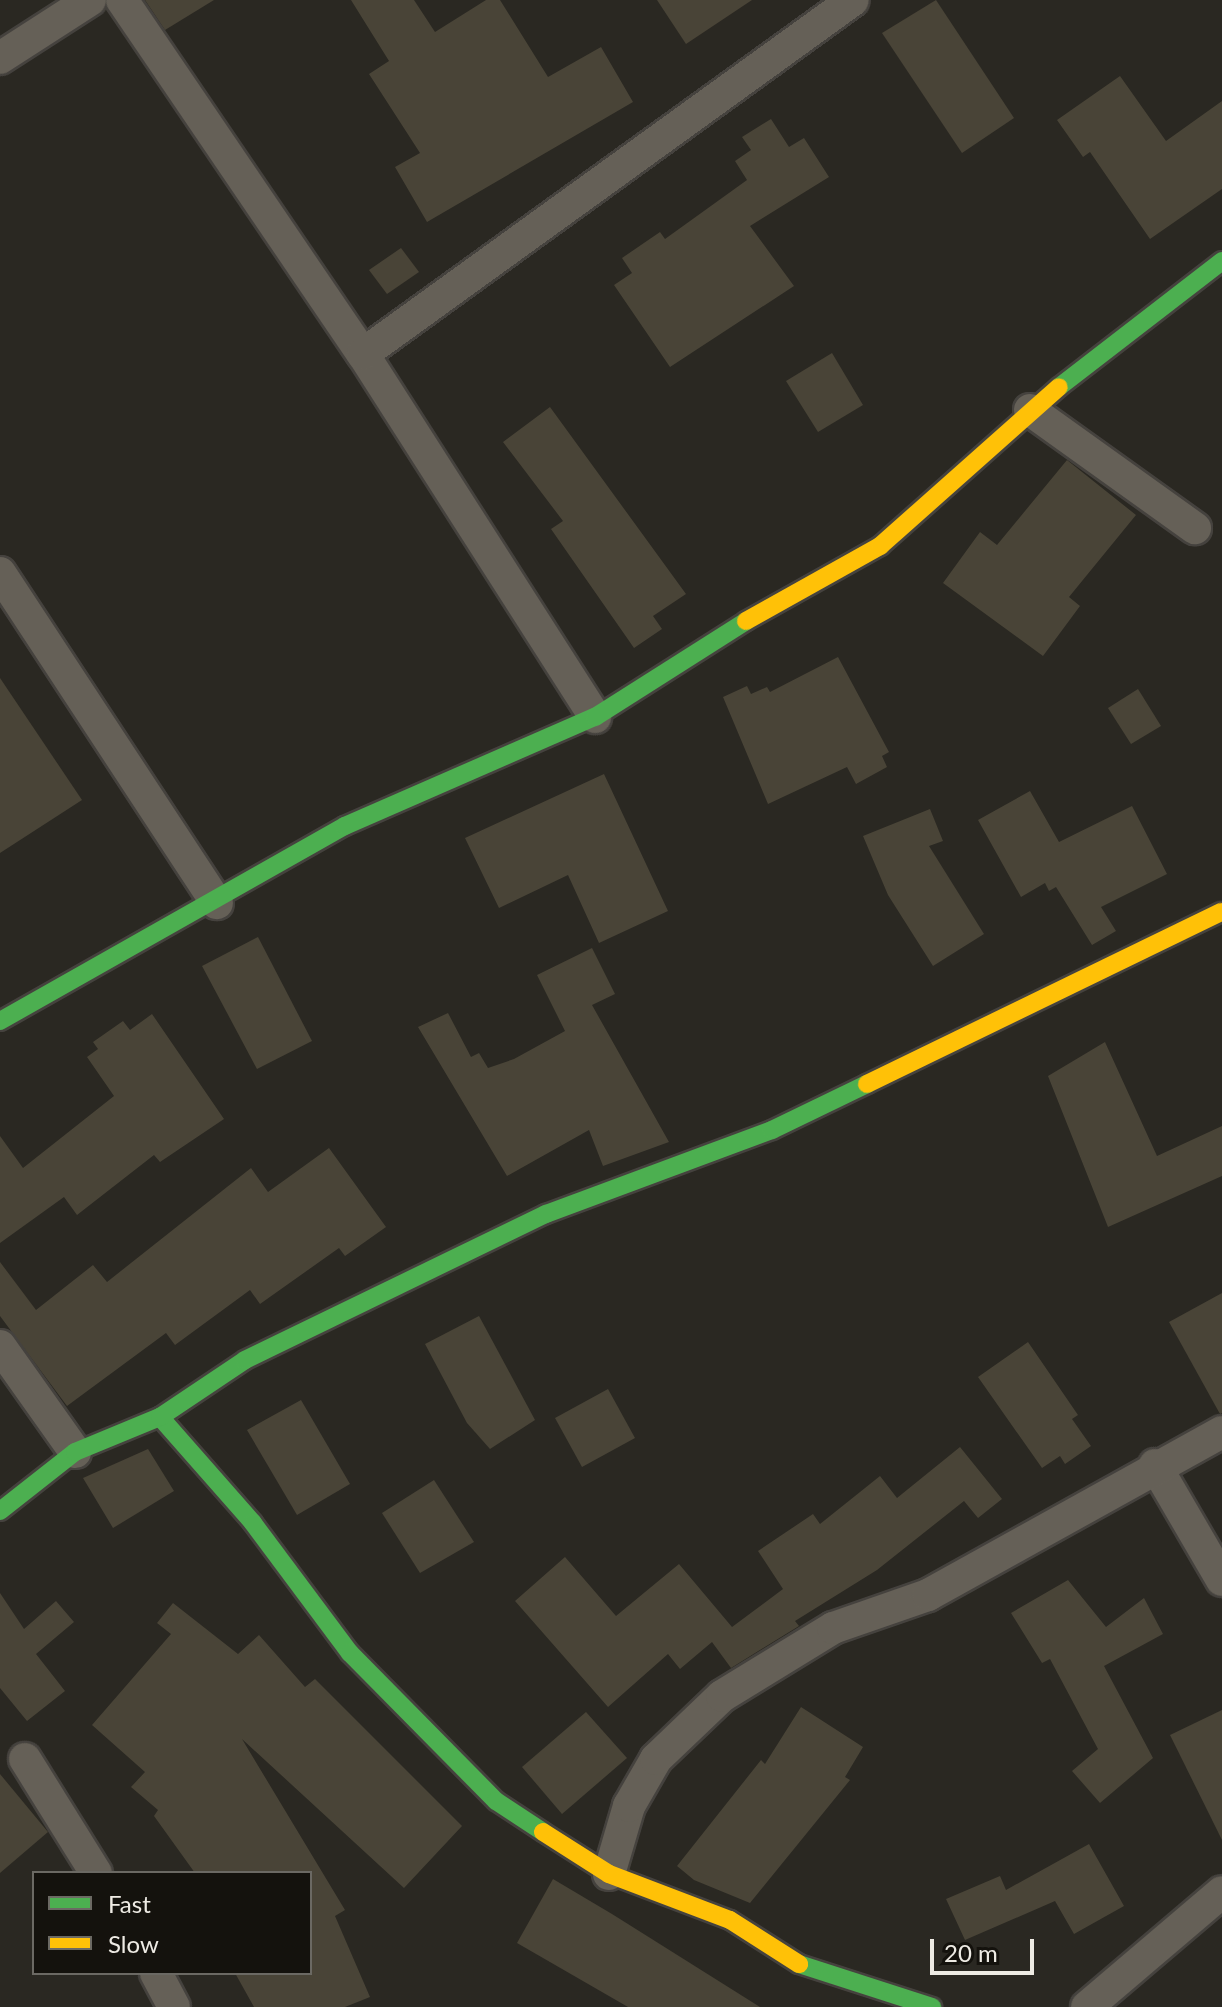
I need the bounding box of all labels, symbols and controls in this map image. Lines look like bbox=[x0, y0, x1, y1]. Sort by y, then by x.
legend bbox=[32, 1871, 312, 1975]
text: Fast bbox=[108, 1889, 151, 1918]
scale bar bbox=[934, 1923, 1038, 1973]
text: Slow bbox=[108, 1929, 159, 1958]
text: 20 m bbox=[944, 1938, 998, 1967]

